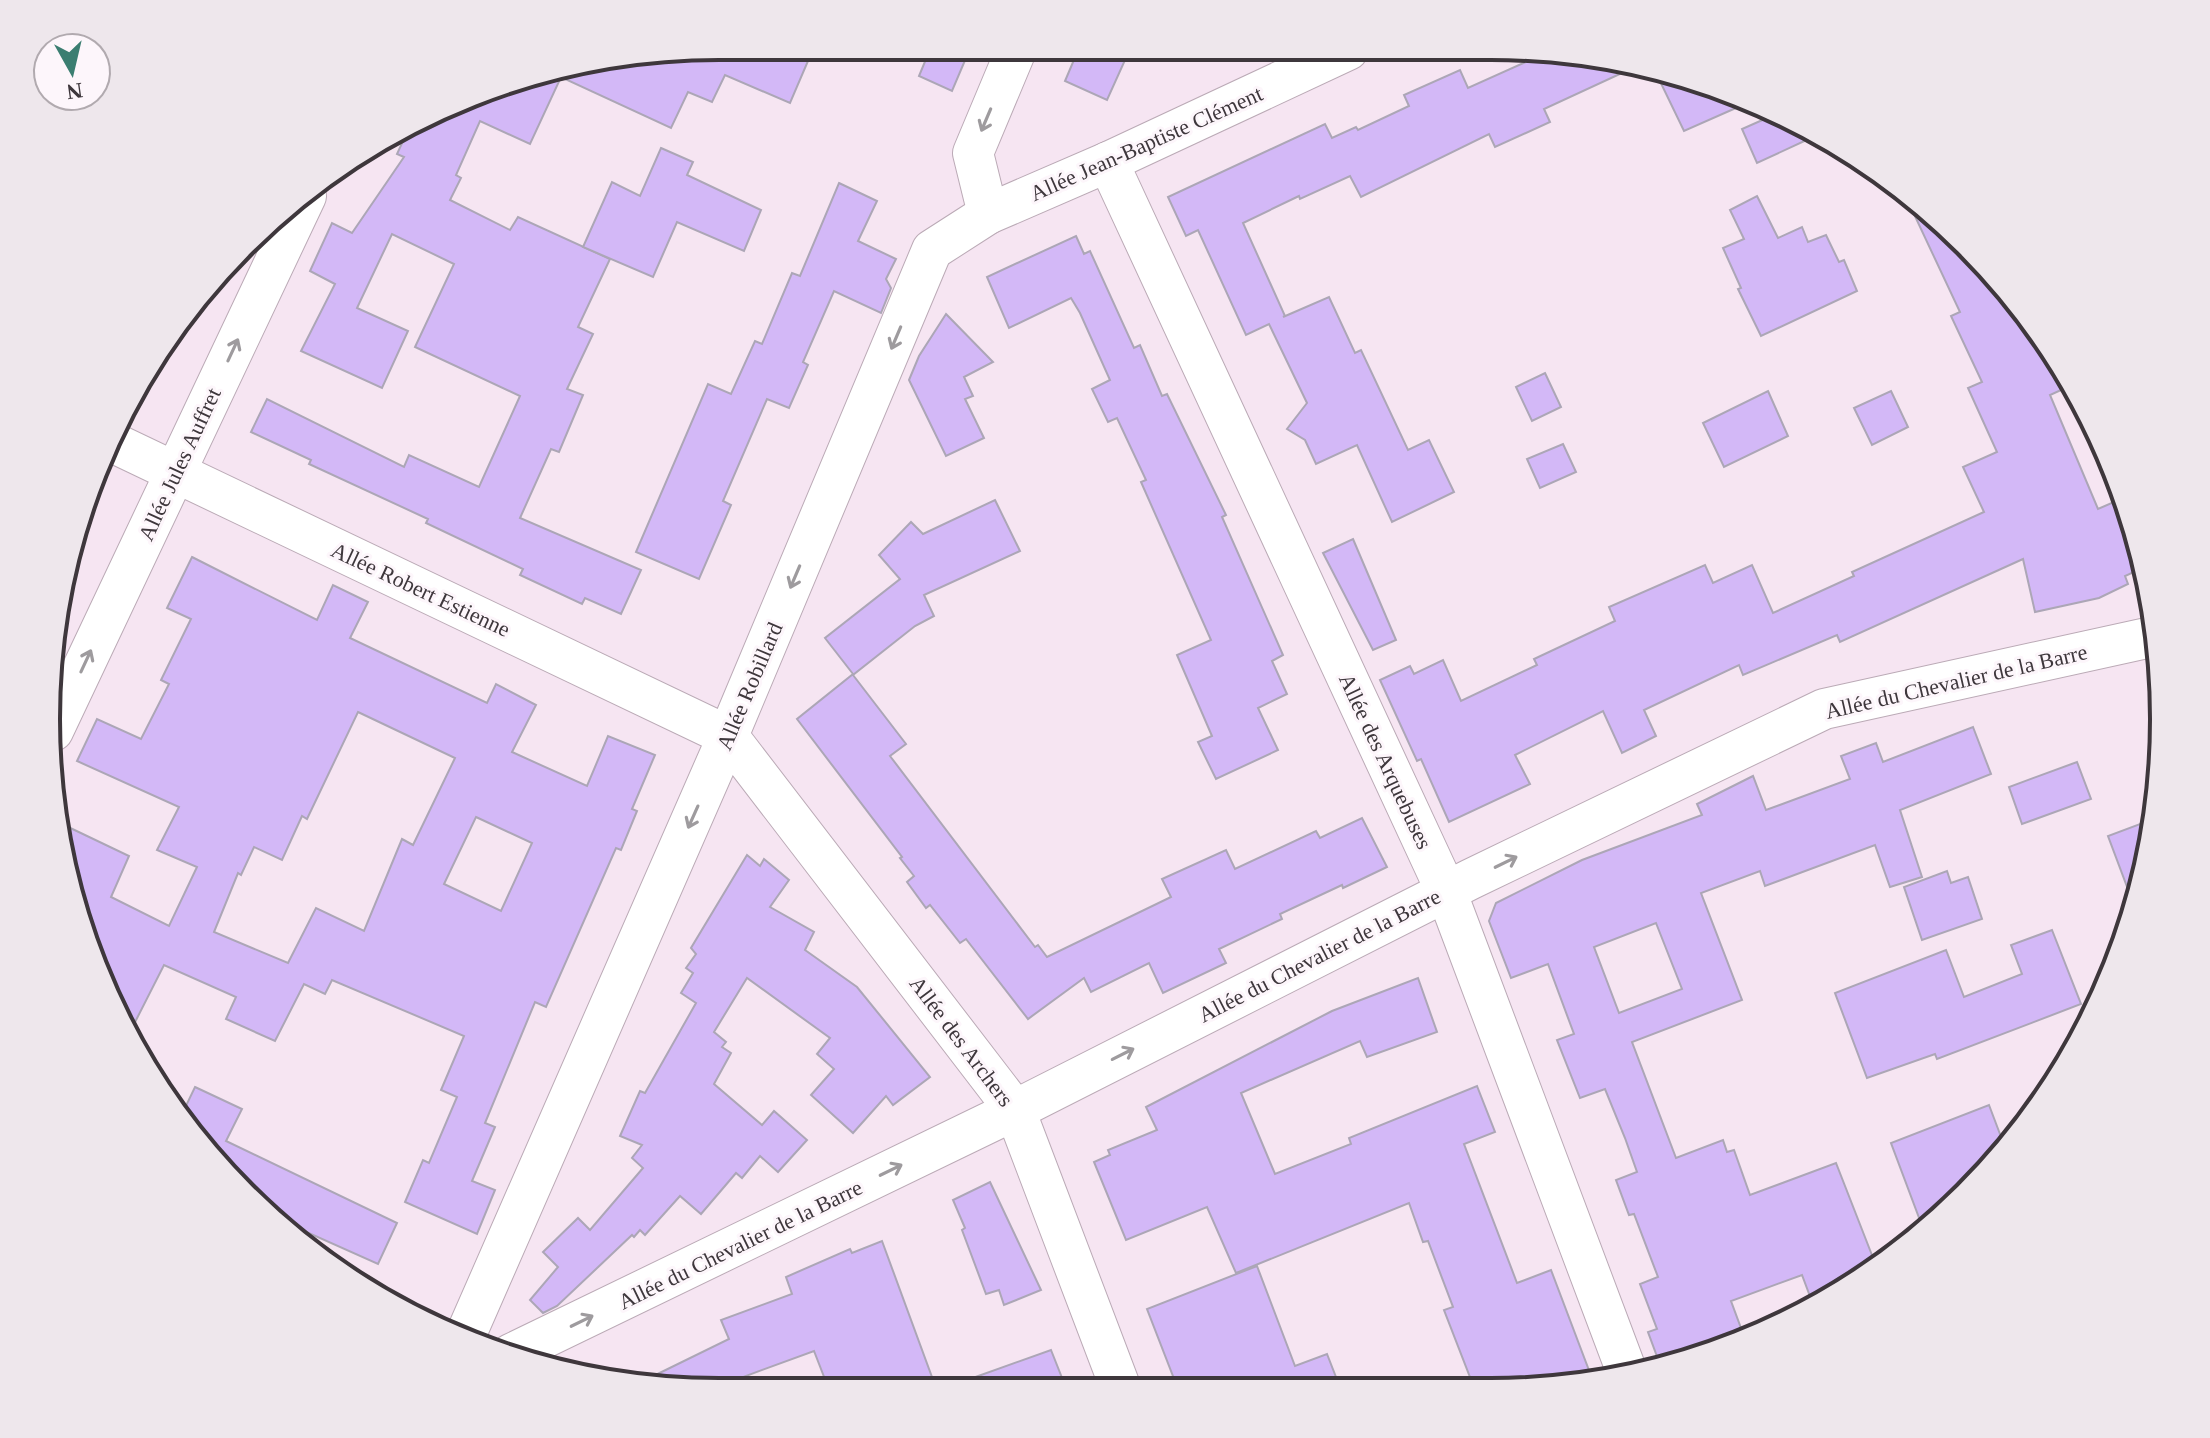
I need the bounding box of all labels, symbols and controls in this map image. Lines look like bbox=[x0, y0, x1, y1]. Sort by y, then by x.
north arrow bbox=[32, 32, 112, 112]
text: N bbox=[65, 78, 84, 105]
street label: Allée Jean-Baptiste Clément bbox=[1026, 81, 1266, 206]
one-way arrow bbox=[978, 107, 992, 132]
one-way arrow bbox=[887, 325, 902, 350]
one-way arrow bbox=[226, 338, 241, 362]
street label: Allée Jules Auffret bbox=[133, 384, 226, 545]
street label: Allée Robert Estienne bbox=[327, 537, 514, 642]
one-way arrow bbox=[787, 565, 802, 589]
street label: Allée Robillard bbox=[711, 619, 788, 754]
street label: Allée du Chevalier de la Barre bbox=[1823, 639, 2090, 724]
one-way arrow bbox=[79, 649, 94, 673]
street label: Allée des Arquebuses bbox=[1334, 670, 1437, 853]
one-way arrow bbox=[685, 804, 700, 828]
one-way arrow bbox=[1493, 854, 1517, 869]
street label: Allée du Chevalier de la Barre bbox=[1194, 883, 1444, 1027]
street label: Allée des Archers bbox=[905, 971, 1019, 1111]
one-way arrow bbox=[1111, 1045, 1135, 1061]
one-way arrow bbox=[879, 1162, 902, 1177]
street label: Allée du Chevalier de la Barre bbox=[614, 1174, 866, 1314]
one-way arrow bbox=[569, 1313, 593, 1329]

